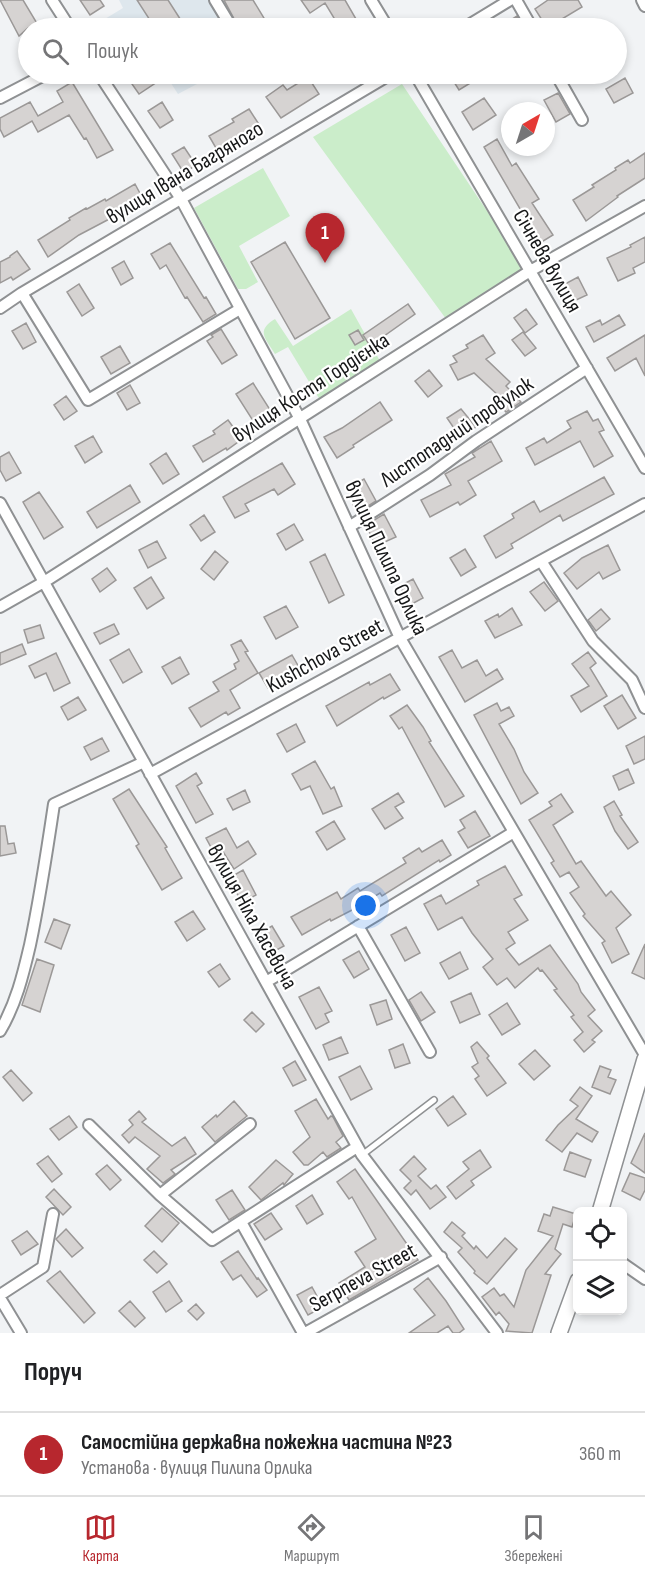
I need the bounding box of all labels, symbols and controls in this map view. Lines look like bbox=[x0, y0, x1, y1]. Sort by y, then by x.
search box bbox=[18, 18, 627, 84]
icon: search bbox=[39, 35, 72, 68]
text: Пошук bbox=[87, 38, 138, 65]
north arrow bbox=[501, 102, 555, 156]
street label: вулиця Івана Багряного bbox=[102, 115, 268, 231]
street label: Січнева вулиця bbox=[507, 204, 587, 318]
pin: 1 bbox=[306, 214, 344, 263]
street label: вулиця Костя Гордієнка bbox=[227, 327, 395, 449]
street label: Листопадний провулок bbox=[374, 370, 539, 494]
street label: вулиця Пилипа Орлика bbox=[338, 476, 434, 640]
street label: Kushchova Street bbox=[262, 613, 389, 699]
street label: вулиця Ніла Хасевича bbox=[201, 840, 303, 994]
your location bbox=[351, 891, 380, 920]
map controls bbox=[573, 1207, 627, 1315]
button: locate bbox=[573, 1207, 627, 1261]
street label: Serpneva Street bbox=[305, 1237, 422, 1319]
button: layers bbox=[573, 1261, 627, 1315]
text: Поруч bbox=[24, 1357, 82, 1388]
text: Самостійна державна пожежна частина №23 bbox=[81, 1429, 452, 1456]
text: 1 bbox=[40, 1442, 47, 1466]
text: 360 m bbox=[579, 1442, 621, 1466]
text: Установа · вулиця Пилипа Орлика bbox=[81, 1456, 312, 1480]
tab: Карта bbox=[83, 1511, 119, 1566]
tab: Маршрут bbox=[284, 1511, 339, 1566]
tab: Збережені bbox=[505, 1511, 562, 1566]

